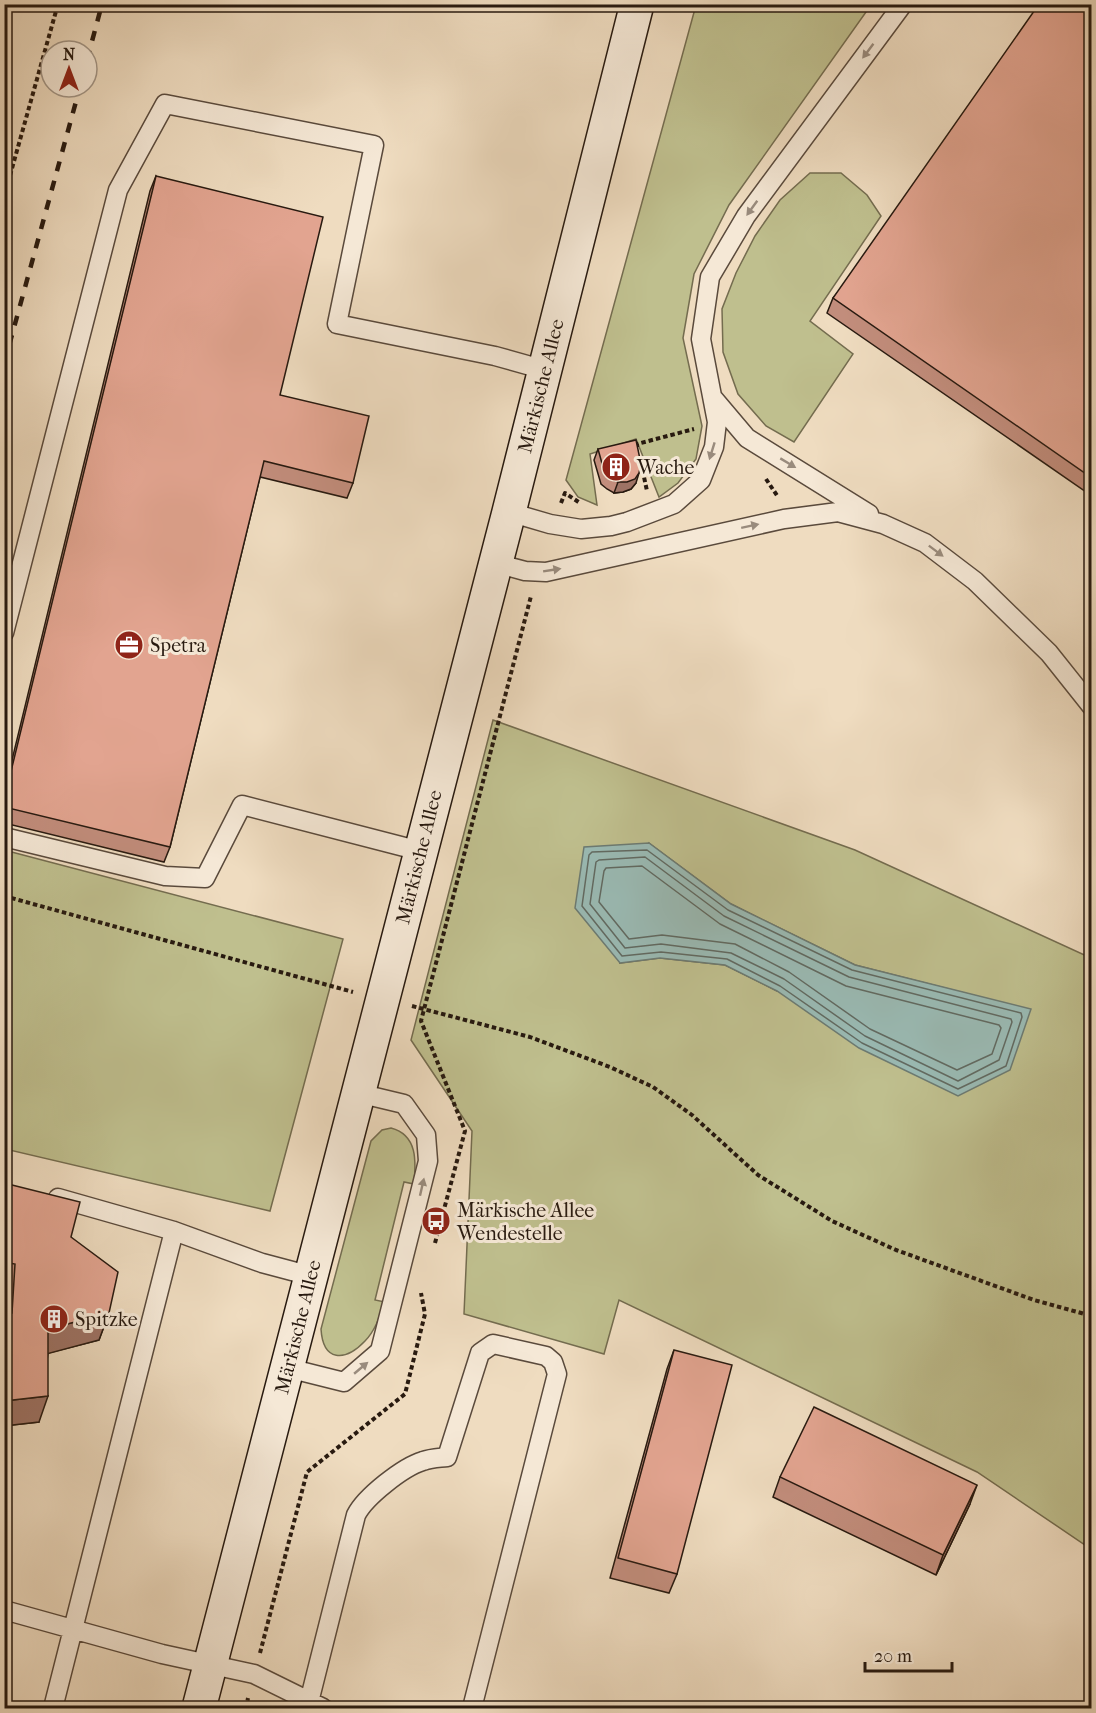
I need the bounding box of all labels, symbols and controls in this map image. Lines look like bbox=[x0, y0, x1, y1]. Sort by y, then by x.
north arrow bbox=[39, 39, 99, 99]
one-way arrow bbox=[862, 43, 874, 59]
text: N bbox=[63, 45, 76, 64]
one-way arrow bbox=[746, 201, 758, 216]
street label: Märkische Allee bbox=[513, 317, 569, 455]
one-way arrow bbox=[706, 442, 716, 460]
building icon: Wache bbox=[600, 451, 632, 483]
place label: Wache bbox=[636, 456, 694, 479]
one-way arrow bbox=[780, 458, 796, 469]
one-way arrow bbox=[741, 521, 760, 530]
one-way arrow bbox=[927, 545, 943, 557]
one-way arrow bbox=[543, 566, 562, 575]
office icon: Spetra bbox=[113, 629, 145, 661]
place label: Spetra bbox=[150, 634, 207, 657]
street label: Märkische Allee bbox=[391, 788, 447, 926]
one-way arrow bbox=[417, 1178, 427, 1196]
place label: Märkische Allee Wendestelle bbox=[456, 1199, 594, 1245]
bus stop icon: Märkische Allee Wendestelle bbox=[420, 1205, 452, 1237]
street label: Märkische Allee bbox=[270, 1258, 326, 1396]
building icon: Spitzke bbox=[38, 1303, 70, 1335]
place label: Spitzke bbox=[75, 1308, 138, 1331]
one-way arrow bbox=[353, 1361, 369, 1374]
scale bar bbox=[865, 1635, 952, 1673]
text: 20 m bbox=[874, 1646, 912, 1667]

